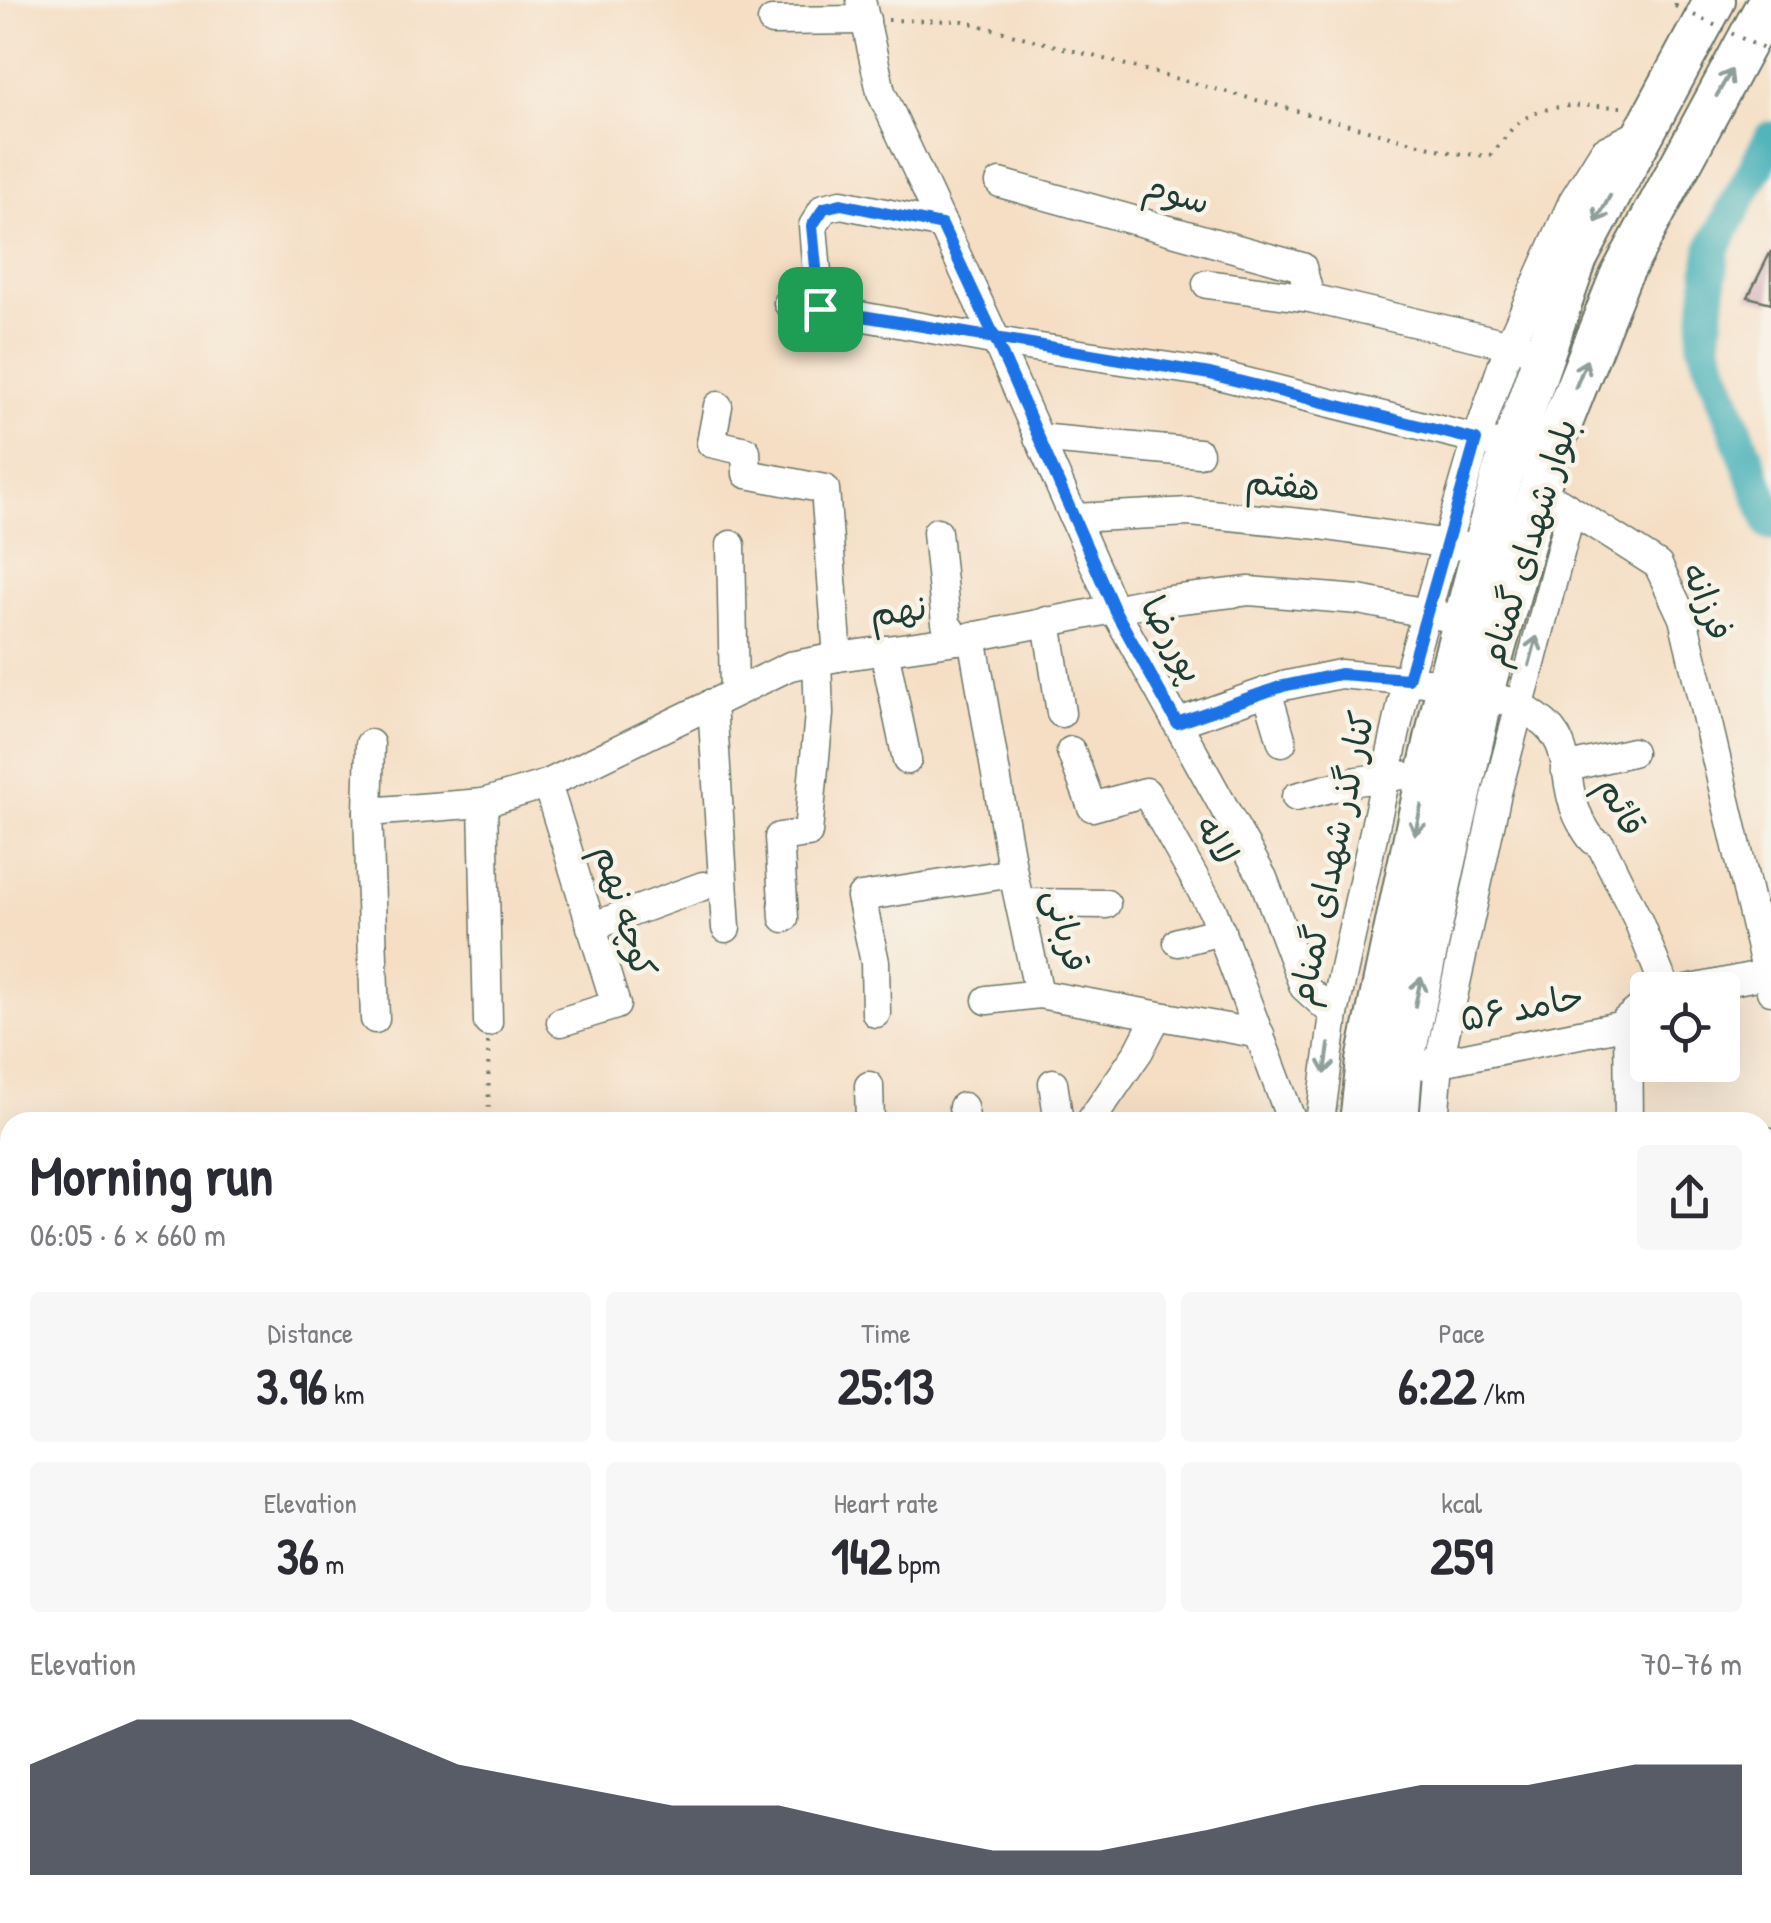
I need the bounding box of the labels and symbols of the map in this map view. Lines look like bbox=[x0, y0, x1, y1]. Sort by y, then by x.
one-way arrow bbox=[1715, 68, 1735, 98]
street label: سوم bbox=[1137, 161, 1215, 229]
one-way arrow bbox=[1593, 194, 1613, 224]
pin bbox=[778, 267, 863, 352]
one-way arrow bbox=[1574, 359, 1592, 390]
street label: بلوار شهدای گمنام bbox=[1468, 413, 1592, 672]
street label: هفتم bbox=[1243, 457, 1323, 515]
street label: فرزانه bbox=[1671, 555, 1745, 647]
street label: نهم bbox=[866, 583, 930, 641]
street label: پوررضا bbox=[1130, 587, 1216, 691]
one-way arrow bbox=[1524, 636, 1543, 667]
street label: کنار گذر شهدای گمنام bbox=[1277, 707, 1389, 1010]
street label: قائم bbox=[1583, 768, 1657, 846]
one-way arrow bbox=[1407, 803, 1426, 835]
street label: لاله bbox=[1184, 807, 1250, 873]
street label: کوچه نهم bbox=[580, 839, 668, 984]
street label: قربانی bbox=[1033, 883, 1101, 977]
street label: حامد ۵۶ bbox=[1456, 972, 1586, 1042]
one-way arrow bbox=[1410, 977, 1429, 1009]
one-way arrow bbox=[1318, 1042, 1336, 1075]

